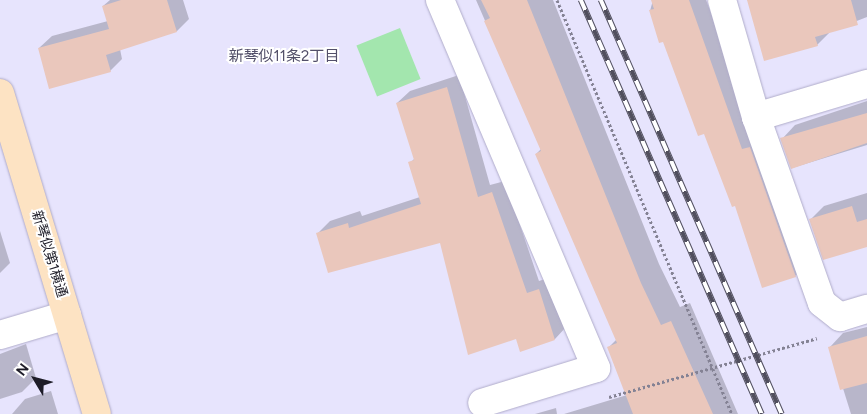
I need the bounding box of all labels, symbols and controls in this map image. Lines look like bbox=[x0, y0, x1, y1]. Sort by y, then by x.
district label: 新琴似11条2丁目 bbox=[229, 48, 339, 66]
street label: 新琴似第1横通 bbox=[28, 209, 70, 299]
north arrow bbox=[10, 354, 60, 404]
text: N bbox=[13, 360, 33, 379]

